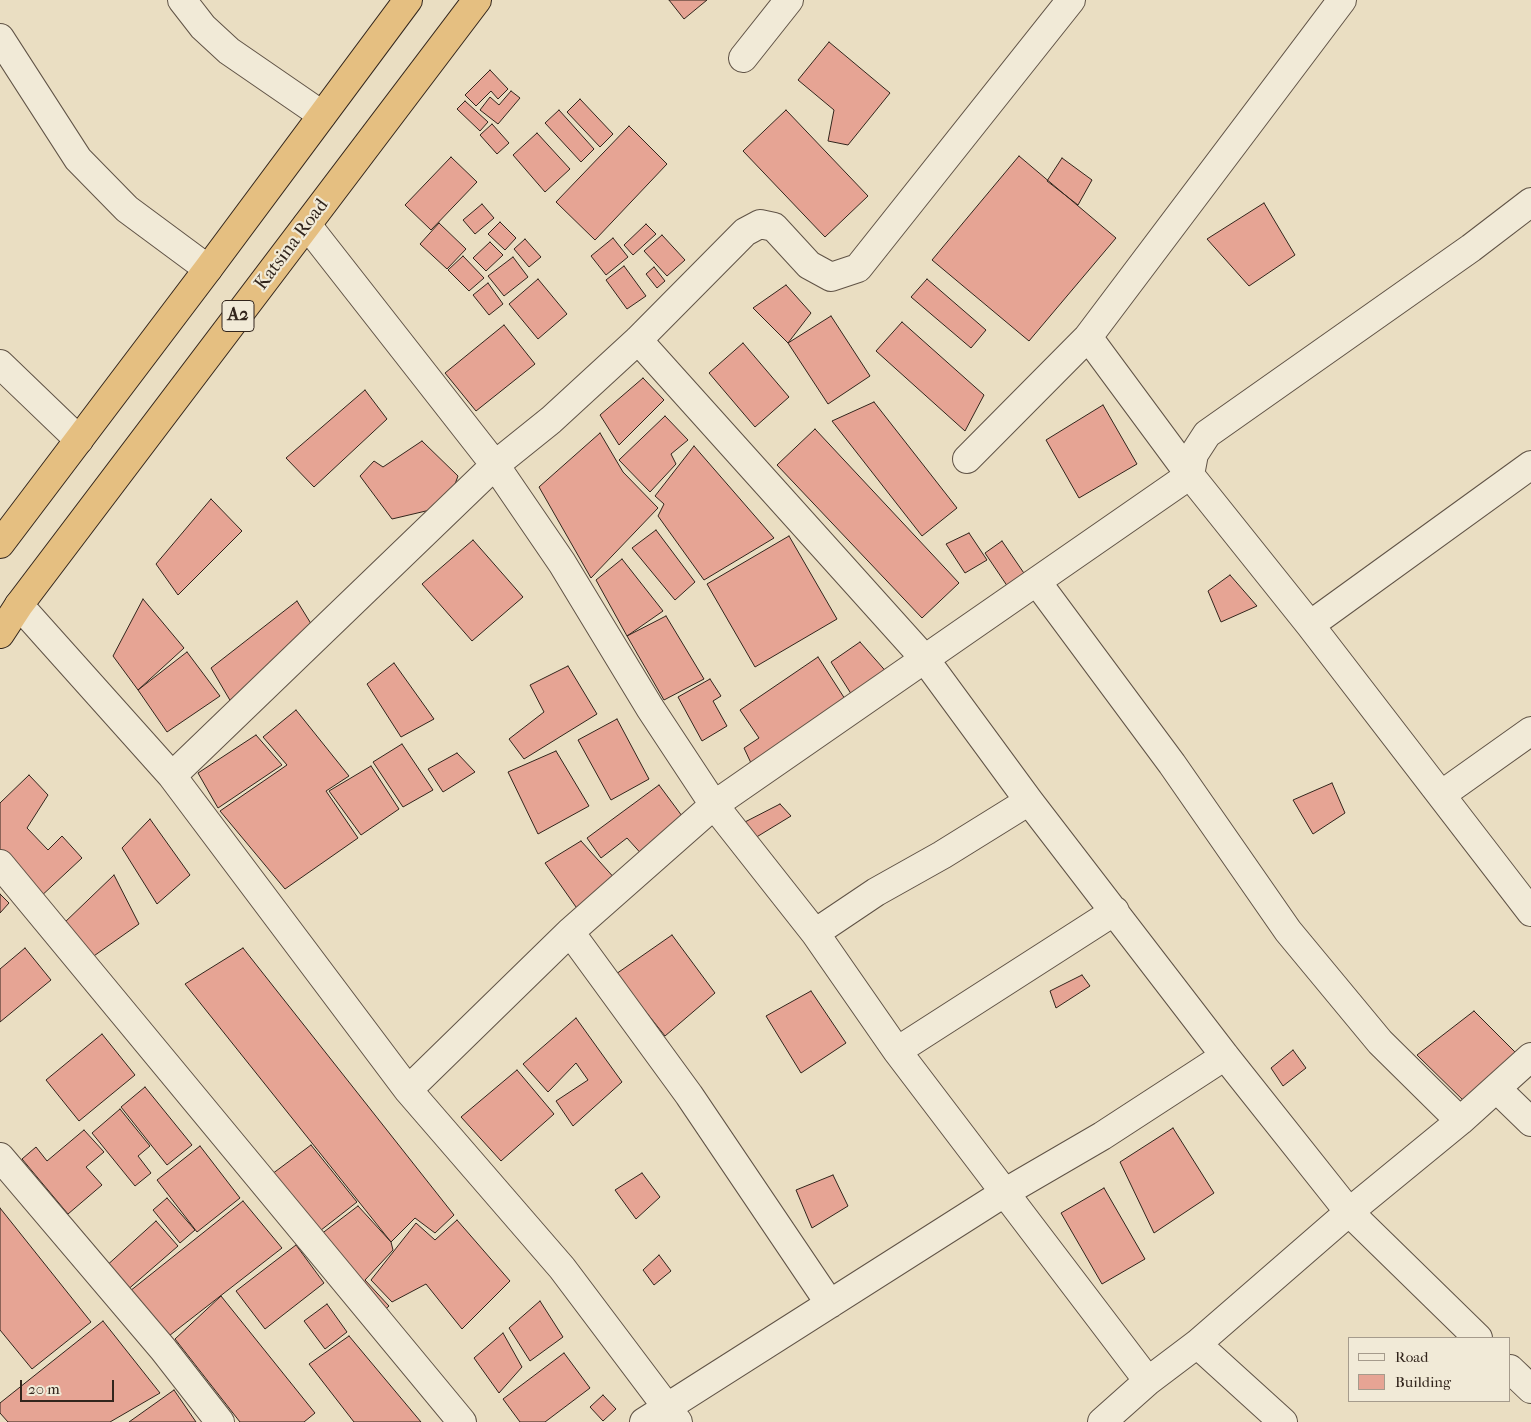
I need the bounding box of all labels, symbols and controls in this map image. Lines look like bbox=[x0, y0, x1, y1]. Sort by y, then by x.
street label: Katsina Road bbox=[250, 195, 334, 295]
road number: A2 bbox=[222, 300, 254, 332]
legend bbox=[1348, 1337, 1511, 1402]
text: Road bbox=[1395, 1348, 1428, 1366]
scale bar bbox=[22, 1370, 116, 1402]
text: Building bbox=[1395, 1373, 1451, 1391]
text: 20 m bbox=[28, 1380, 60, 1398]

